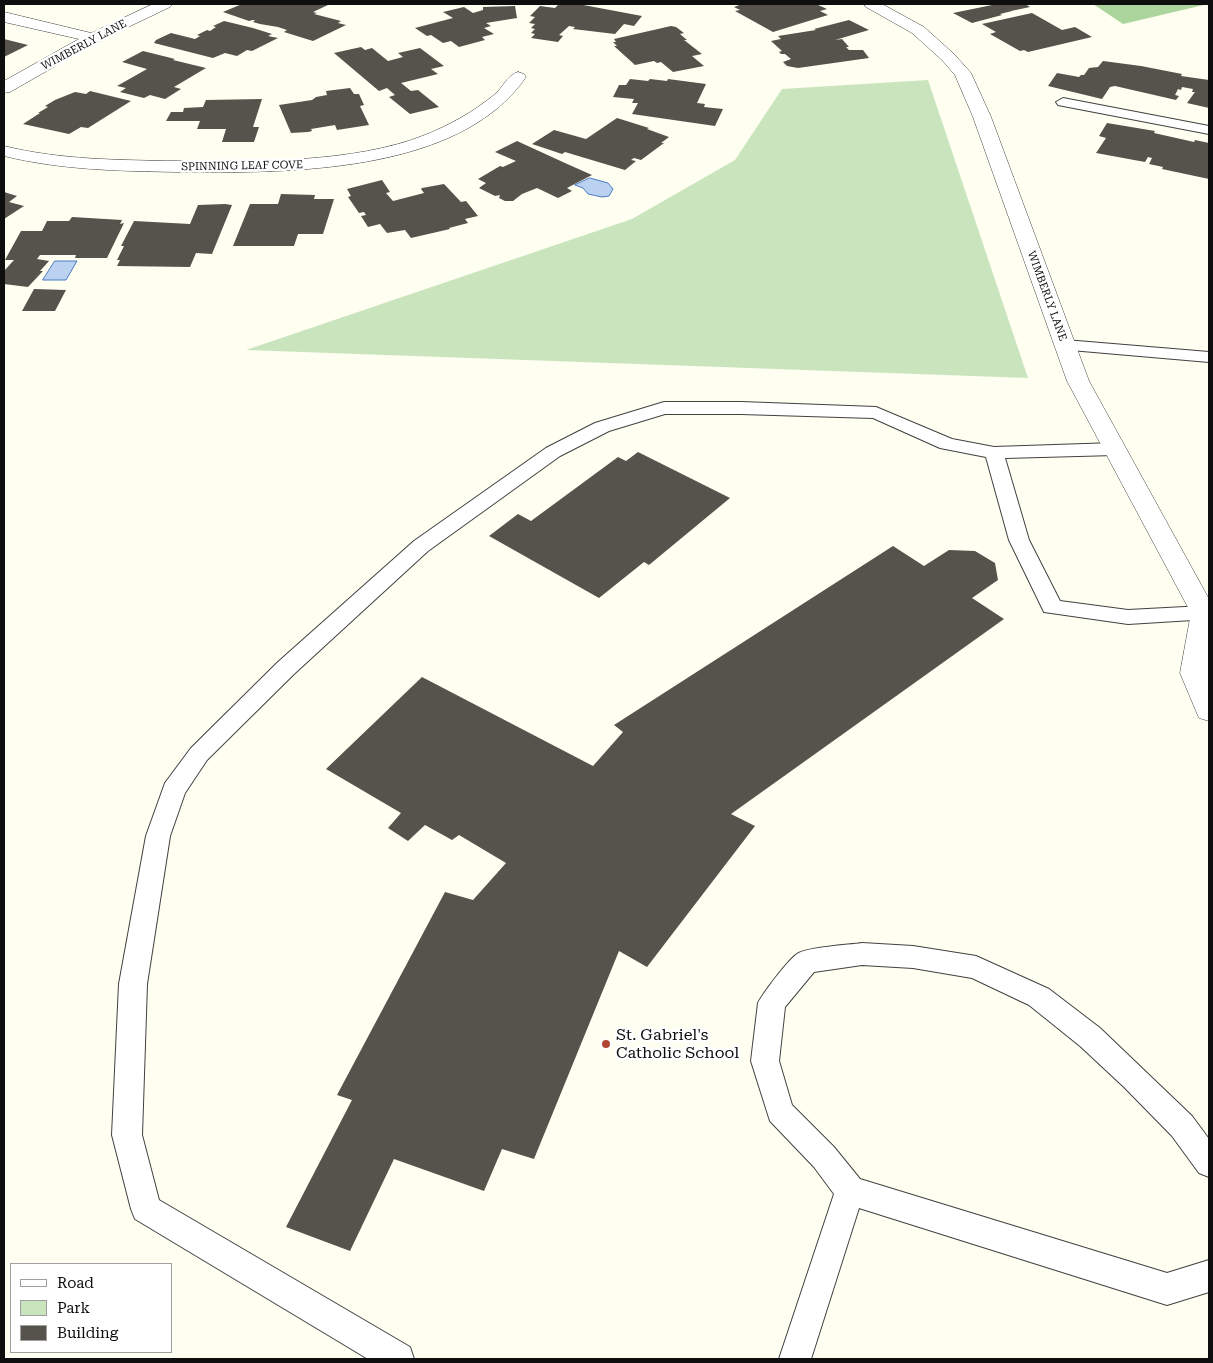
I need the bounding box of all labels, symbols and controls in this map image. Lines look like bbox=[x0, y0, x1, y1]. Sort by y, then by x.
street label: WIMBERLY LANE bbox=[39, 17, 129, 73]
street label: SPINNING LEAF COVE bbox=[181, 158, 303, 174]
street label: WIMBERLY LANE bbox=[1025, 249, 1069, 343]
place label: St. Gabriel's Catholic School bbox=[616, 1025, 739, 1063]
marker: St. Gabriel's Catholic School bbox=[600, 1038, 612, 1050]
legend bbox=[10, 1263, 172, 1353]
text: Road bbox=[57, 1274, 94, 1292]
text: Park bbox=[57, 1299, 90, 1317]
text: Building bbox=[57, 1324, 118, 1342]

